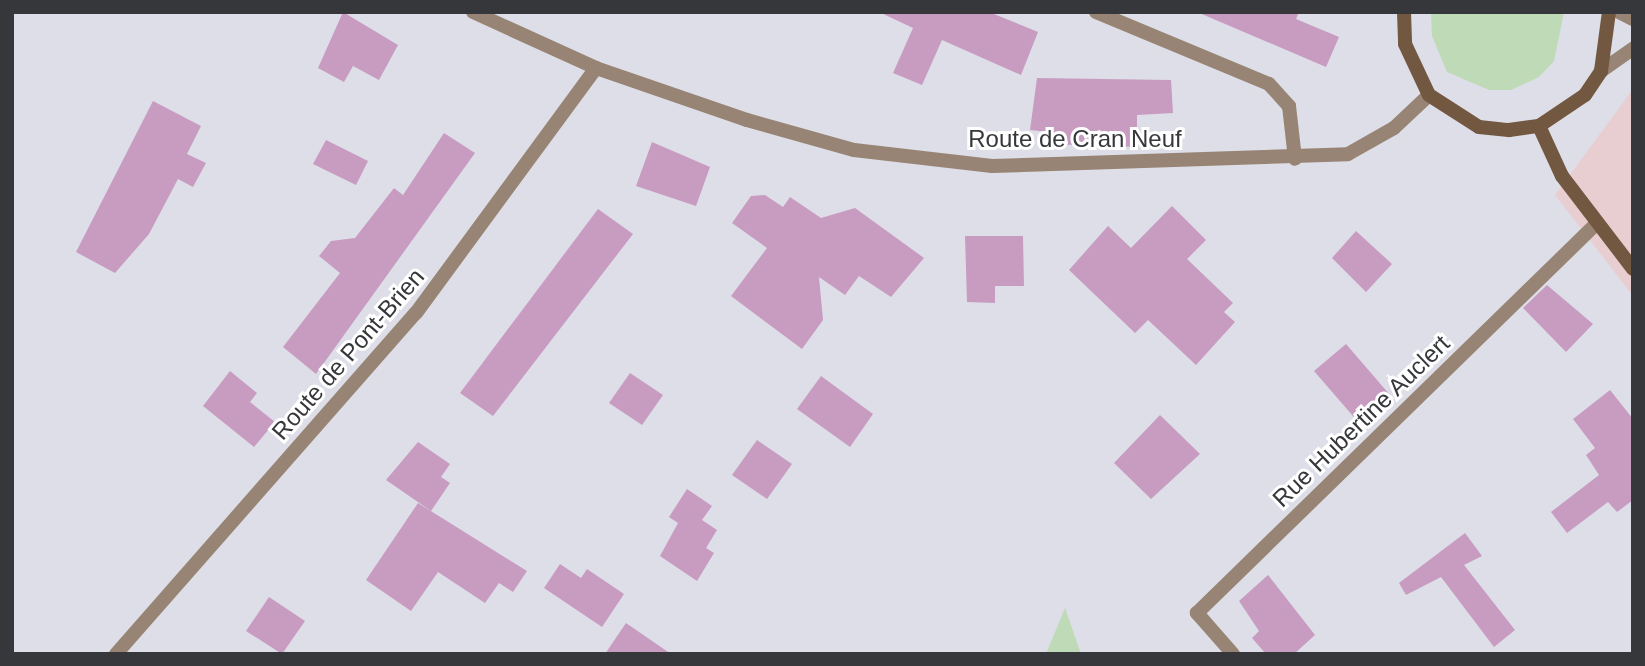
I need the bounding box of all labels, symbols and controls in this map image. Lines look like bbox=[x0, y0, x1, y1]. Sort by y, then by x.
street label: Route de Cran Neuf bbox=[968, 125, 1182, 153]
street label: Route de Pont-Brien bbox=[266, 262, 430, 446]
street label: Rue Hubertine Auclert bbox=[1266, 329, 1456, 513]

